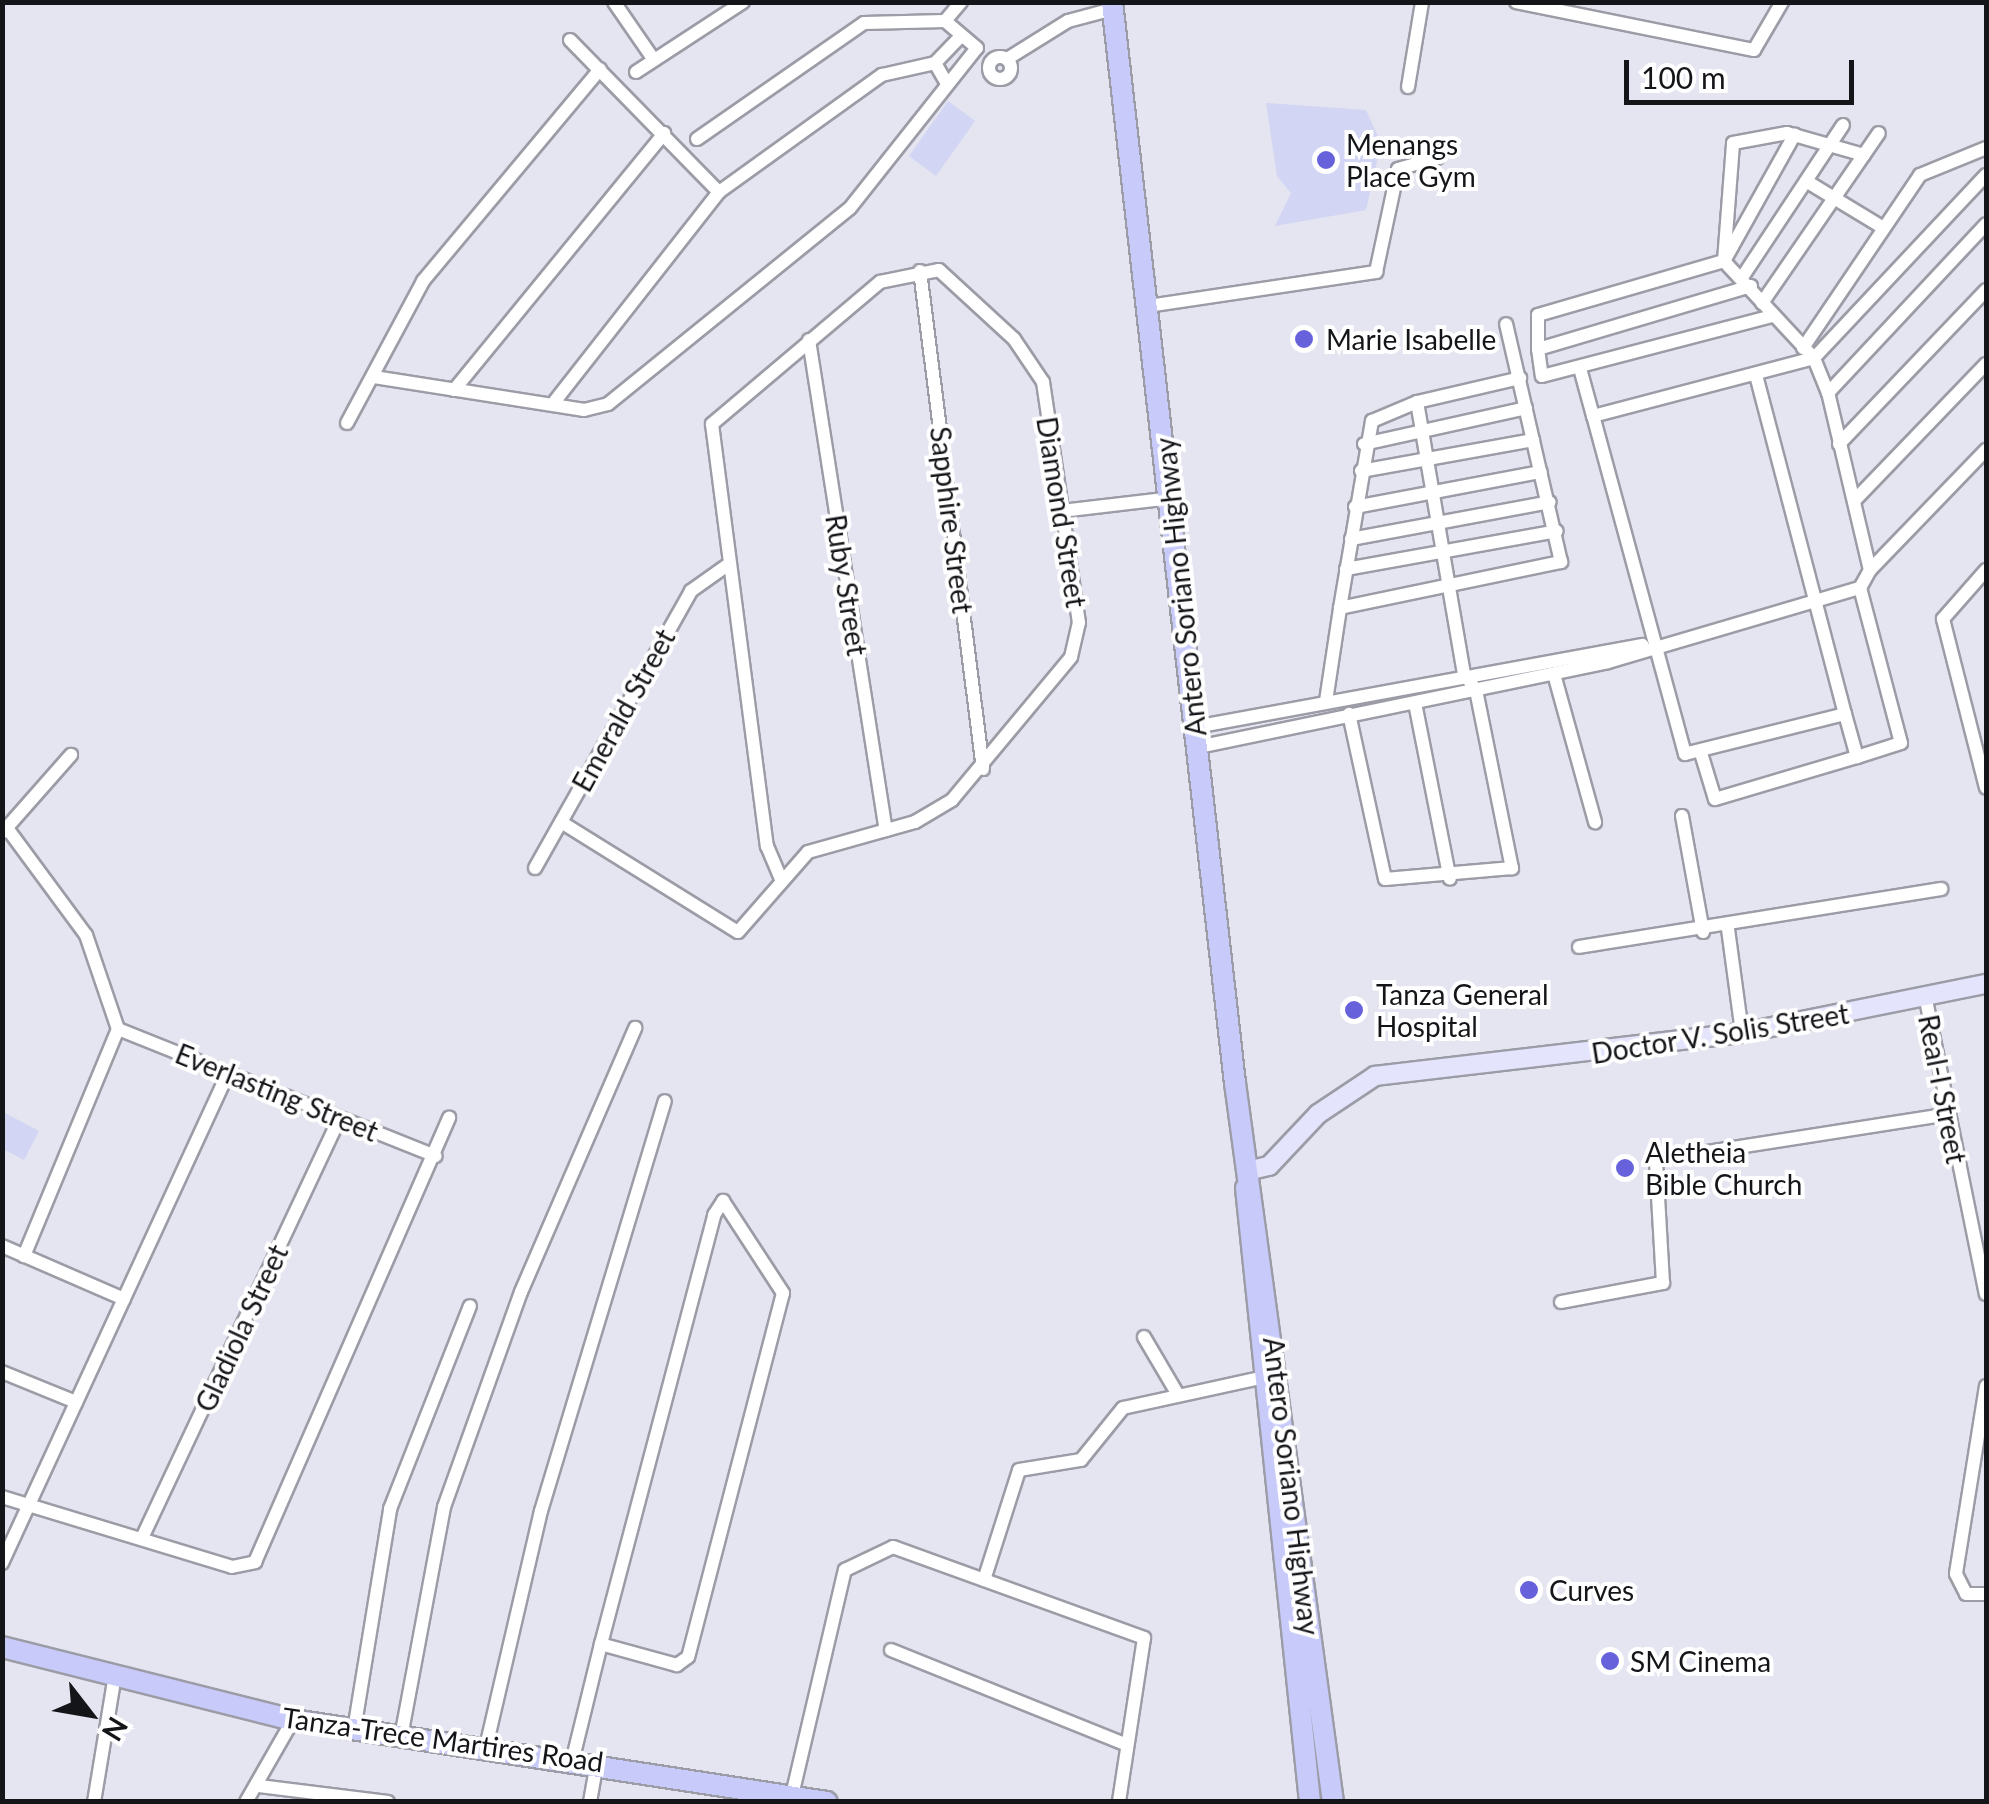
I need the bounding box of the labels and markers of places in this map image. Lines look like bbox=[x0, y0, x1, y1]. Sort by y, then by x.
place label: Menangs Place Gym bbox=[1346, 127, 1476, 193]
marker: Menangs Place Gym bbox=[1315, 149, 1337, 171]
place label: Marie Isabelle bbox=[1326, 322, 1496, 356]
marker: Marie Isabelle bbox=[1291, 326, 1317, 352]
place label: Tanza General Hospital bbox=[1376, 977, 1549, 1043]
marker: Tanza General Hospital bbox=[1341, 997, 1367, 1023]
place label: Aletheia Bible Church bbox=[1645, 1135, 1802, 1201]
marker: Aletheia Bible Church bbox=[1614, 1157, 1636, 1179]
place label: Curves bbox=[1549, 1573, 1634, 1607]
marker: Curves bbox=[1518, 1579, 1540, 1601]
place label: SM Cinema bbox=[1630, 1644, 1771, 1678]
marker: SM Cinema bbox=[1599, 1650, 1621, 1672]

